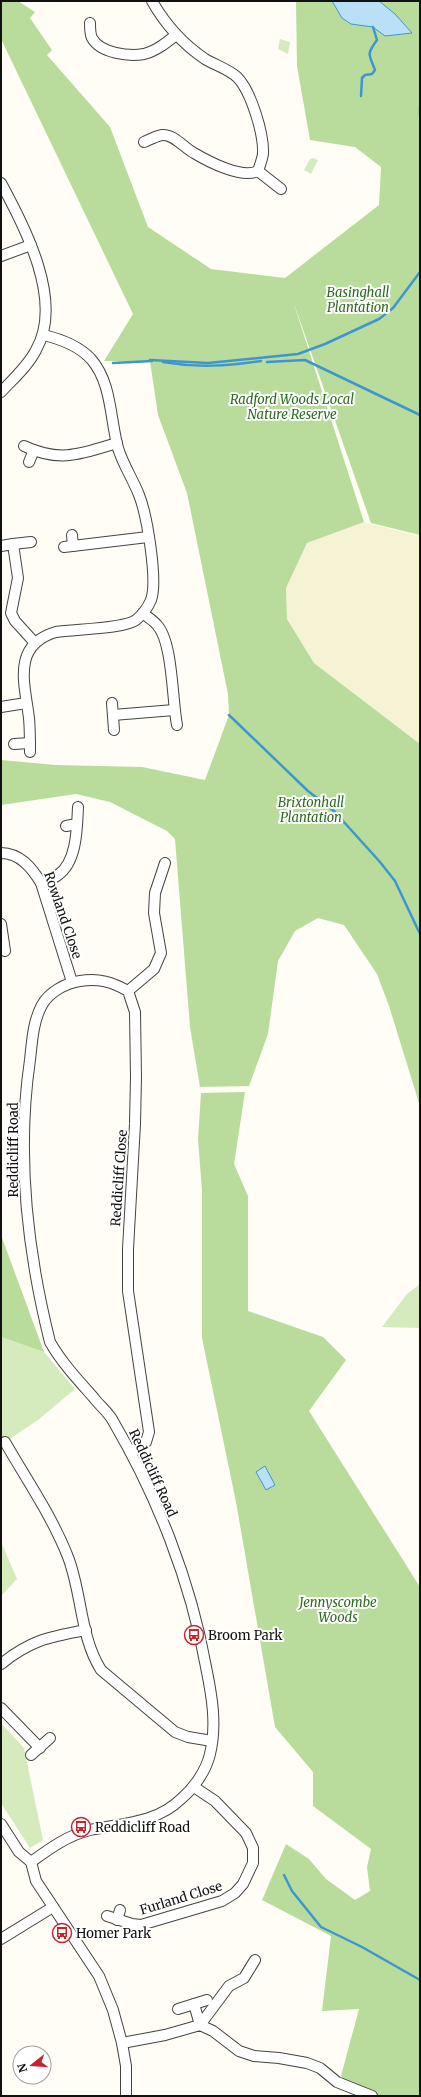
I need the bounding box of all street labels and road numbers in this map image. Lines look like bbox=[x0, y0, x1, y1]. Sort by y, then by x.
street label: Rowland Close bbox=[40, 869, 86, 961]
street label: Reddicliff Road bbox=[5, 1102, 22, 1198]
street label: Reddicliff Close bbox=[107, 1129, 131, 1227]
street label: Reddicliff Road bbox=[125, 1426, 181, 1520]
street label: Furland Close bbox=[138, 1877, 224, 1919]

